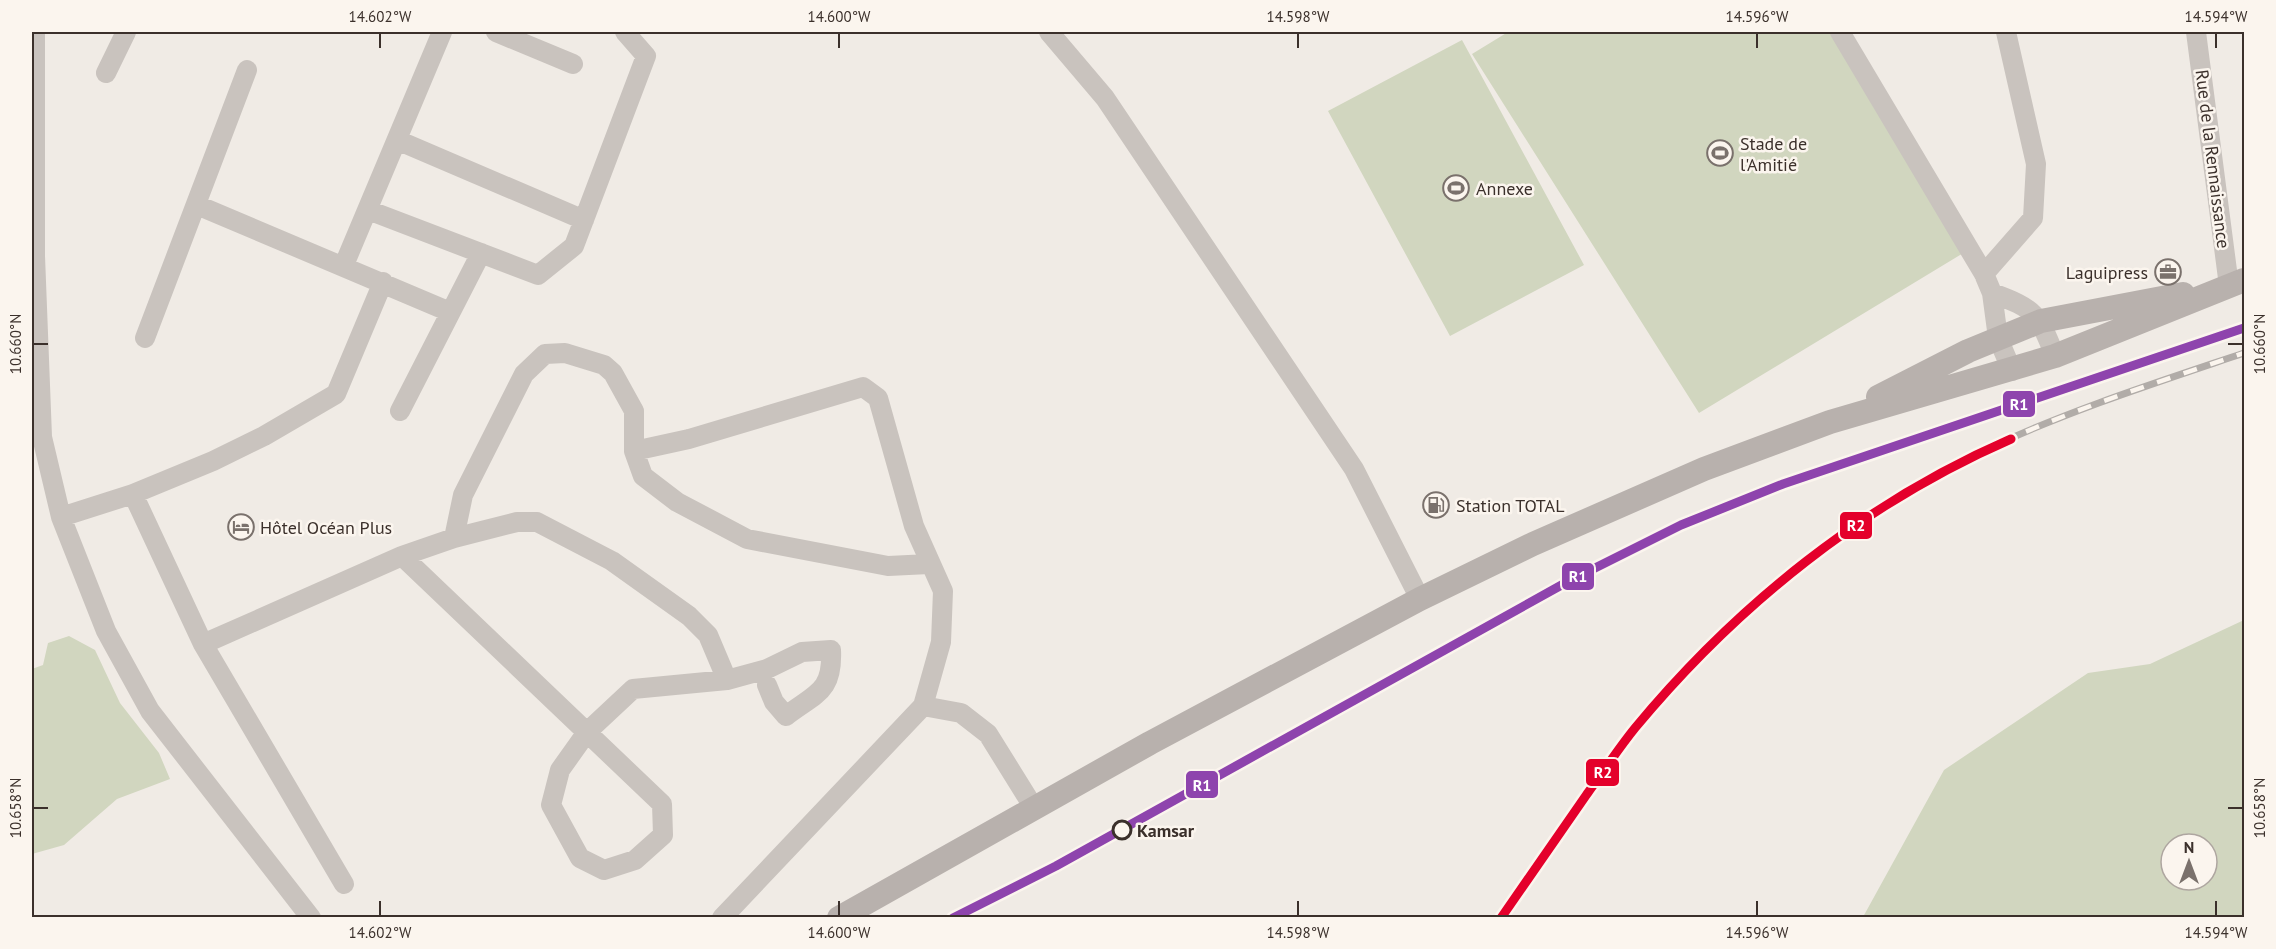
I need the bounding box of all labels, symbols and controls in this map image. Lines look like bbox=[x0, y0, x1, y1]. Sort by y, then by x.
text: 14.602°W bbox=[349, 7, 412, 26]
text: 14.600°W bbox=[808, 7, 871, 26]
text: 14.598°W bbox=[1267, 7, 1330, 26]
text: 14.596°W bbox=[1726, 7, 1789, 26]
text: 14.594°W bbox=[2185, 7, 2248, 26]
street label: Rue de la Rennaissance bbox=[2191, 68, 2235, 250]
place label: Stade de l'Amitié bbox=[1740, 132, 1807, 176]
sports icon: Stade de l'Amitié bbox=[1705, 138, 1735, 168]
sports icon: Annexe bbox=[1441, 173, 1471, 203]
place label: Annexe bbox=[1476, 177, 1533, 200]
office icon: Laguipress bbox=[2153, 257, 2183, 287]
place label: Laguipress bbox=[2066, 261, 2148, 284]
text: 10.660°N bbox=[6, 314, 25, 374]
text: 10.660°N bbox=[2250, 314, 2269, 374]
line badge: R1 bbox=[2002, 390, 2036, 418]
text: R1 bbox=[2010, 394, 2028, 414]
fuel station icon: Station TOTAL bbox=[1421, 490, 1451, 520]
place label: Station TOTAL bbox=[1456, 494, 1564, 517]
line badge: R2 bbox=[1839, 511, 1873, 540]
hotel icon: Hôtel Océan Plus bbox=[226, 512, 256, 542]
text: R2 bbox=[1847, 515, 1865, 535]
place label: Hôtel Océan Plus bbox=[260, 516, 392, 539]
line badge: R1 bbox=[1561, 562, 1595, 591]
text: R1 bbox=[1569, 566, 1587, 586]
line badge: R2 bbox=[1585, 758, 1620, 787]
text: R2 bbox=[1594, 762, 1612, 782]
line badge: R1 bbox=[1185, 770, 1219, 799]
text: R1 bbox=[1193, 775, 1211, 795]
text: 10.658°N bbox=[6, 778, 25, 838]
text: 10.658°N bbox=[2250, 778, 2269, 838]
place label: Kamsar bbox=[1137, 819, 1195, 842]
marker: Kamsar bbox=[1112, 820, 1132, 840]
north arrow bbox=[2159, 832, 2219, 892]
text: N bbox=[2184, 837, 2194, 857]
text: 14.602°W bbox=[349, 923, 412, 942]
text: 14.600°W bbox=[808, 923, 871, 942]
text: 14.598°W bbox=[1267, 923, 1330, 942]
text: 14.596°W bbox=[1726, 923, 1789, 942]
text: 14.594°W bbox=[2185, 923, 2248, 942]

